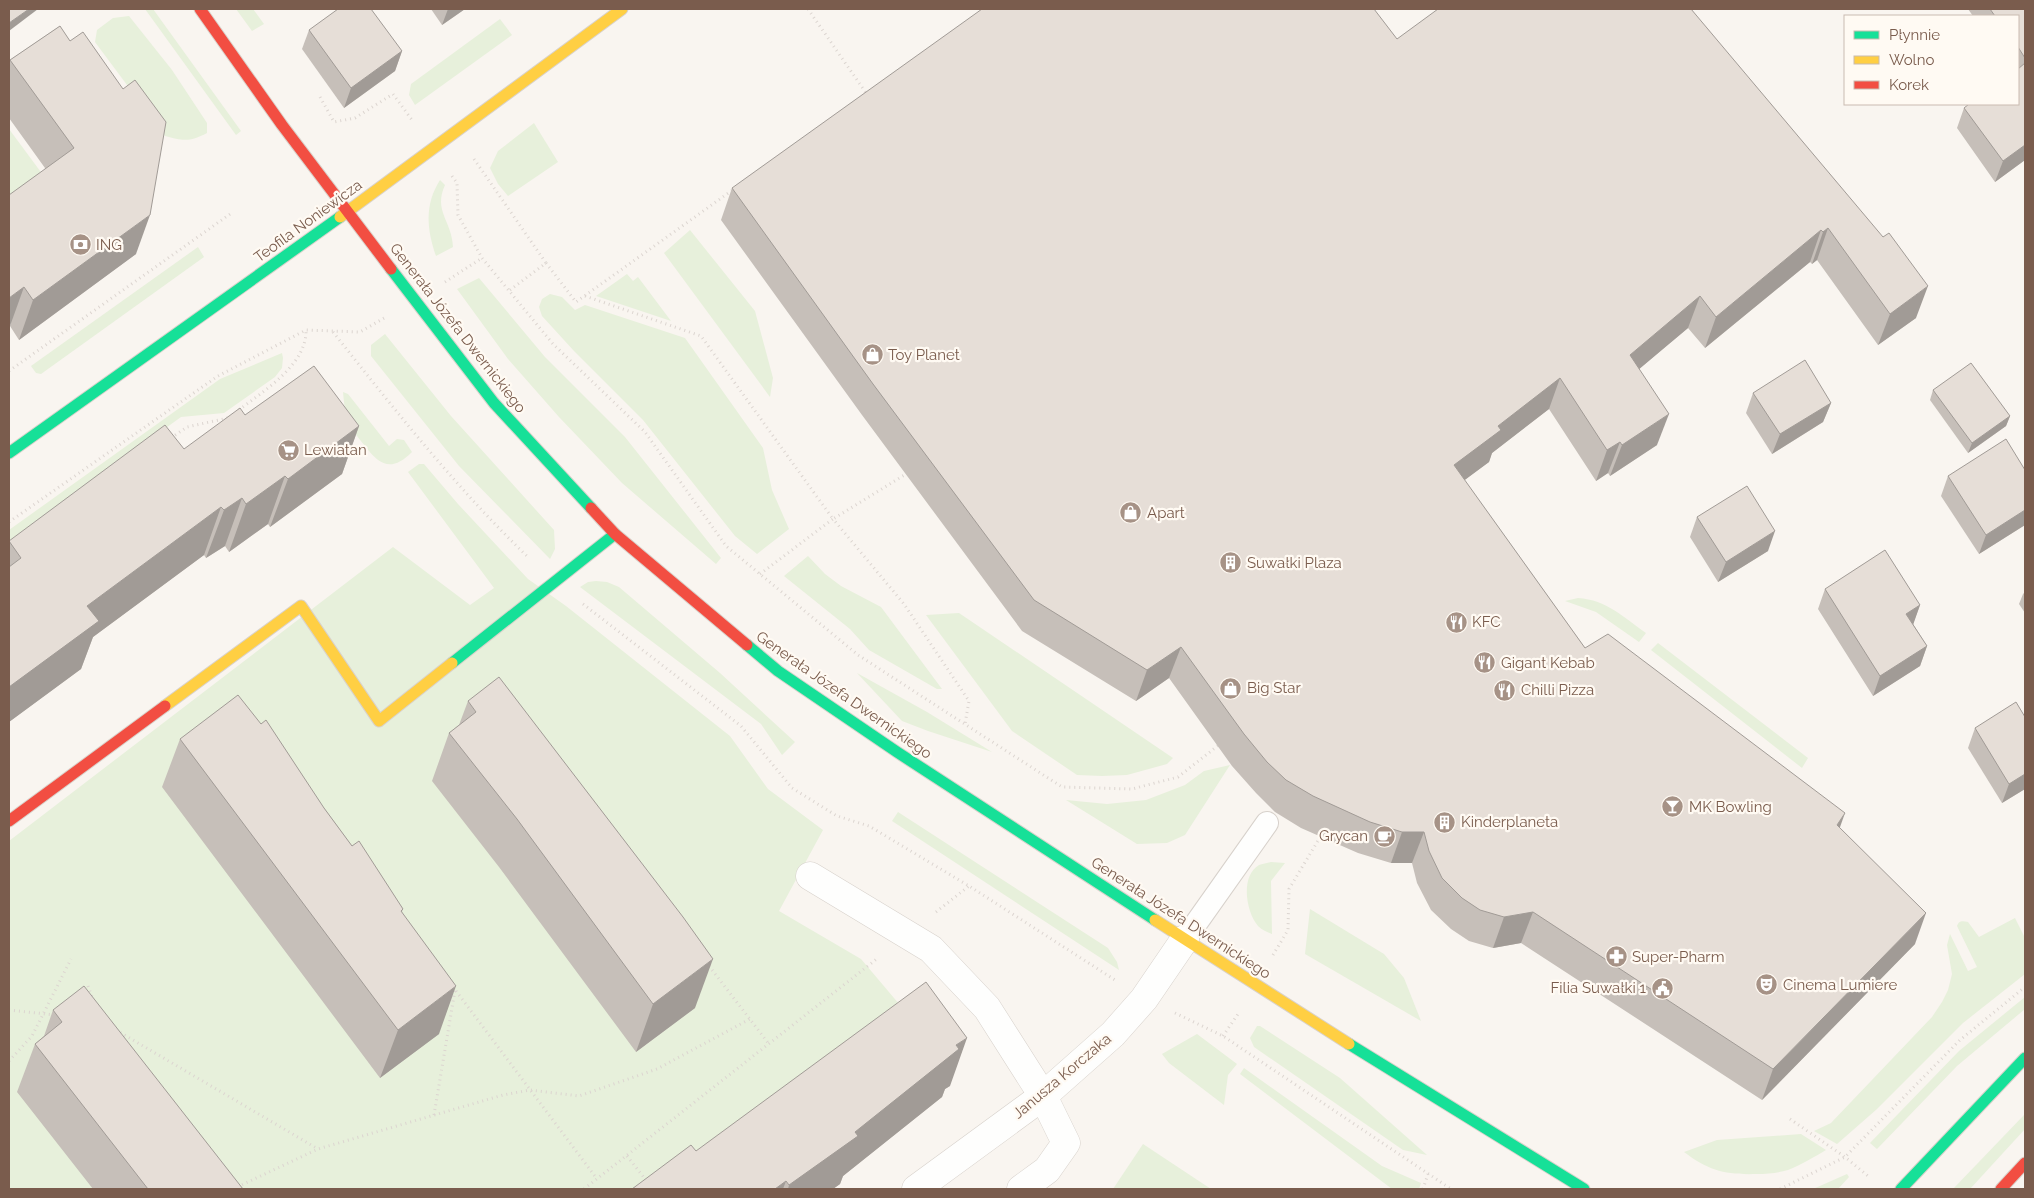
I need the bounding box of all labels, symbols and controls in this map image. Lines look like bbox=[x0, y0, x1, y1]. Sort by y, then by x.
legend bbox=[1844, 15, 2019, 105]
text: Płynnie bbox=[1889, 26, 1940, 44]
text: Wolno bbox=[1889, 51, 1934, 69]
text: Korek bbox=[1889, 76, 1929, 94]
street label: Teofila Noniewicza bbox=[251, 176, 365, 266]
bank icon: ING bbox=[68, 233, 92, 257]
place label: ING bbox=[96, 236, 122, 254]
street label: Generała Józefa Dwernickiego bbox=[386, 240, 530, 416]
shop icon: Toy Planet bbox=[860, 343, 884, 367]
place label: Toy Planet bbox=[888, 346, 960, 364]
supermarket icon: Lewiatan bbox=[276, 438, 300, 462]
place label: Lewiatan bbox=[304, 441, 367, 459]
shop icon: Apart bbox=[1119, 501, 1143, 525]
place label: Apart bbox=[1147, 504, 1185, 522]
building icon: Suwałki Plaza bbox=[1219, 551, 1243, 575]
place label: Suwałki Plaza bbox=[1247, 554, 1342, 572]
restaurant icon: KFC bbox=[1444, 610, 1468, 634]
place label: KFC bbox=[1472, 613, 1501, 631]
street label: Generała Józefa Dwernickiego bbox=[753, 627, 935, 763]
restaurant icon: Gigant Kebab bbox=[1473, 651, 1497, 675]
place label: Gigant Kebab bbox=[1501, 654, 1595, 672]
shop icon: Big Star bbox=[1219, 676, 1243, 700]
restaurant icon: Chilli Pizza bbox=[1493, 678, 1517, 702]
place label: Big Star bbox=[1247, 679, 1302, 697]
place label: Chilli Pizza bbox=[1521, 681, 1594, 699]
bar icon: MK Bowling bbox=[1661, 795, 1685, 819]
place label: MK Bowling bbox=[1689, 798, 1772, 816]
building icon: Kinderplaneta bbox=[1433, 810, 1457, 834]
place label: Kinderplaneta bbox=[1461, 813, 1558, 831]
cafe icon: Grycan bbox=[1372, 824, 1396, 848]
place label: Grycan bbox=[1319, 827, 1368, 845]
street label: Generała Józefa Dwernickiego bbox=[1088, 853, 1274, 983]
pharmacy icon: Super-Pharm bbox=[1604, 945, 1628, 969]
place label: Super-Pharm bbox=[1632, 948, 1724, 966]
theatre icon: Cinema Lumiere bbox=[1755, 973, 1779, 997]
public building icon: Filia Suwałki 1 bbox=[1650, 976, 1674, 1000]
place label: Cinema Lumiere bbox=[1783, 976, 1897, 994]
place label: Filia Suwałki 1 bbox=[1551, 979, 1647, 997]
street label: Janusza Korczaka bbox=[1009, 1030, 1115, 1122]

